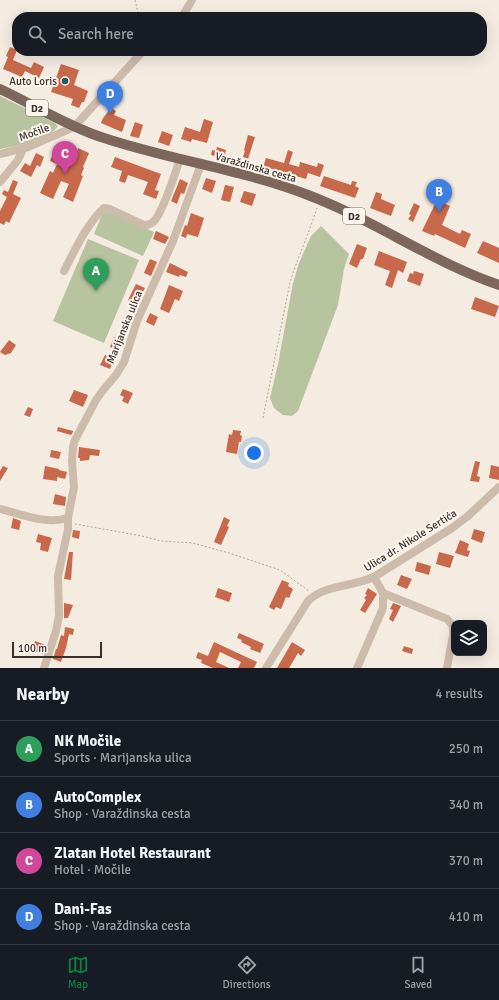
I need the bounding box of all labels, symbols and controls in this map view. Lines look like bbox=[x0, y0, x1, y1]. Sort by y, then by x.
search box bbox=[12, 12, 487, 56]
icon: search bbox=[26, 23, 48, 45]
text: Search here bbox=[58, 25, 134, 43]
place label: Auto Loris bbox=[9, 75, 57, 88]
marker: Auto Loris bbox=[60, 76, 70, 86]
pin: D bbox=[97, 81, 123, 114]
road number: D2 bbox=[26, 100, 48, 116]
street label: Močile bbox=[17, 121, 51, 144]
pin: C bbox=[52, 141, 78, 174]
street label: Varaždinska cesta bbox=[214, 150, 298, 185]
pin: B bbox=[426, 179, 452, 212]
road number: D2 bbox=[343, 208, 365, 224]
pin: A bbox=[83, 258, 109, 291]
street label: Marijanska ulica bbox=[104, 288, 145, 366]
your location bbox=[244, 443, 264, 463]
street label: Ulica dr. Nikole Sertića bbox=[361, 506, 460, 574]
map controls bbox=[451, 620, 487, 656]
button: layers bbox=[451, 620, 487, 656]
scale bar bbox=[12, 640, 102, 659]
text: 100 m bbox=[18, 642, 47, 655]
text: Nearby bbox=[16, 684, 69, 705]
text: 4 results bbox=[435, 686, 483, 702]
text: NK Močile bbox=[54, 732, 121, 750]
text: A bbox=[25, 741, 33, 757]
text: 250 m bbox=[449, 741, 483, 757]
text: Sports · Marijanska ulica bbox=[54, 750, 192, 766]
text: AutoComplex bbox=[54, 788, 141, 806]
text: B bbox=[25, 797, 33, 813]
text: 340 m bbox=[449, 797, 483, 813]
text: Shop · Varaždinska cesta bbox=[54, 806, 191, 822]
text: Zlatan Hotel Restaurant bbox=[54, 844, 211, 862]
text: C bbox=[25, 853, 33, 869]
text: 370 m bbox=[449, 853, 483, 869]
text: Hotel · Močile bbox=[54, 862, 131, 878]
text: Dani-Fas bbox=[54, 900, 112, 918]
text: D bbox=[25, 909, 33, 925]
text: 410 m bbox=[449, 909, 483, 925]
text: Shop · Varaždinska cesta bbox=[54, 918, 191, 934]
tab: Map bbox=[67, 954, 89, 991]
tab: Directions bbox=[223, 954, 271, 991]
tab: Saved bbox=[404, 954, 432, 991]

